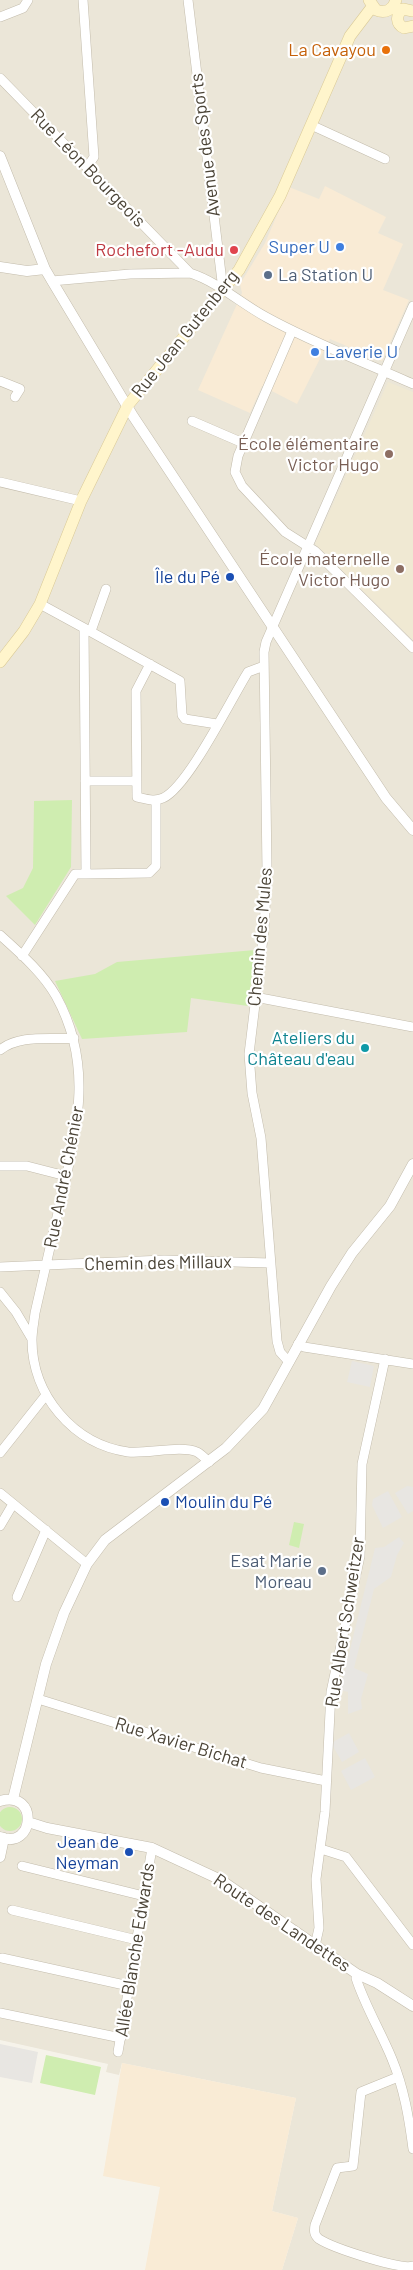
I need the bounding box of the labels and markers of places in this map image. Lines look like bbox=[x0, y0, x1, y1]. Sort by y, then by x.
place label: La Cavayou bbox=[288, 39, 376, 61]
marker: La Cavayou bbox=[380, 44, 392, 56]
place label: Super U bbox=[269, 236, 330, 258]
place label: Rochefort -Audu bbox=[95, 239, 224, 261]
marker: Super U bbox=[334, 241, 346, 253]
marker: Rochefort -Audu bbox=[228, 244, 240, 256]
place label: La Station U bbox=[278, 264, 373, 286]
marker: La Station U bbox=[262, 269, 274, 281]
place label: Laverie U bbox=[325, 341, 398, 363]
marker: Laverie U bbox=[309, 346, 321, 358]
place label: École élémentaire Victor Hugo bbox=[238, 433, 379, 476]
marker: École élémentaire Victor Hugo bbox=[383, 448, 395, 460]
place label: École maternelle Victor Hugo bbox=[259, 548, 390, 590]
marker: École maternelle Victor Hugo bbox=[394, 563, 406, 575]
place label: Île du Pé bbox=[155, 566, 220, 588]
marker: Île du Pé bbox=[224, 571, 236, 583]
place label: Ateliers du Château d'eau bbox=[247, 1027, 355, 1070]
marker: Ateliers du Château d'eau bbox=[359, 1042, 371, 1054]
place label: Moulin du Pé bbox=[175, 1491, 272, 1513]
marker: Moulin du Pé bbox=[159, 1496, 171, 1508]
place label: Esat Marie Moreau bbox=[230, 1550, 312, 1592]
marker: Esat Marie Moreau bbox=[316, 1565, 328, 1577]
place label: Jean de Neyman bbox=[55, 1831, 119, 1874]
marker: Jean de Neyman bbox=[123, 1846, 135, 1858]

